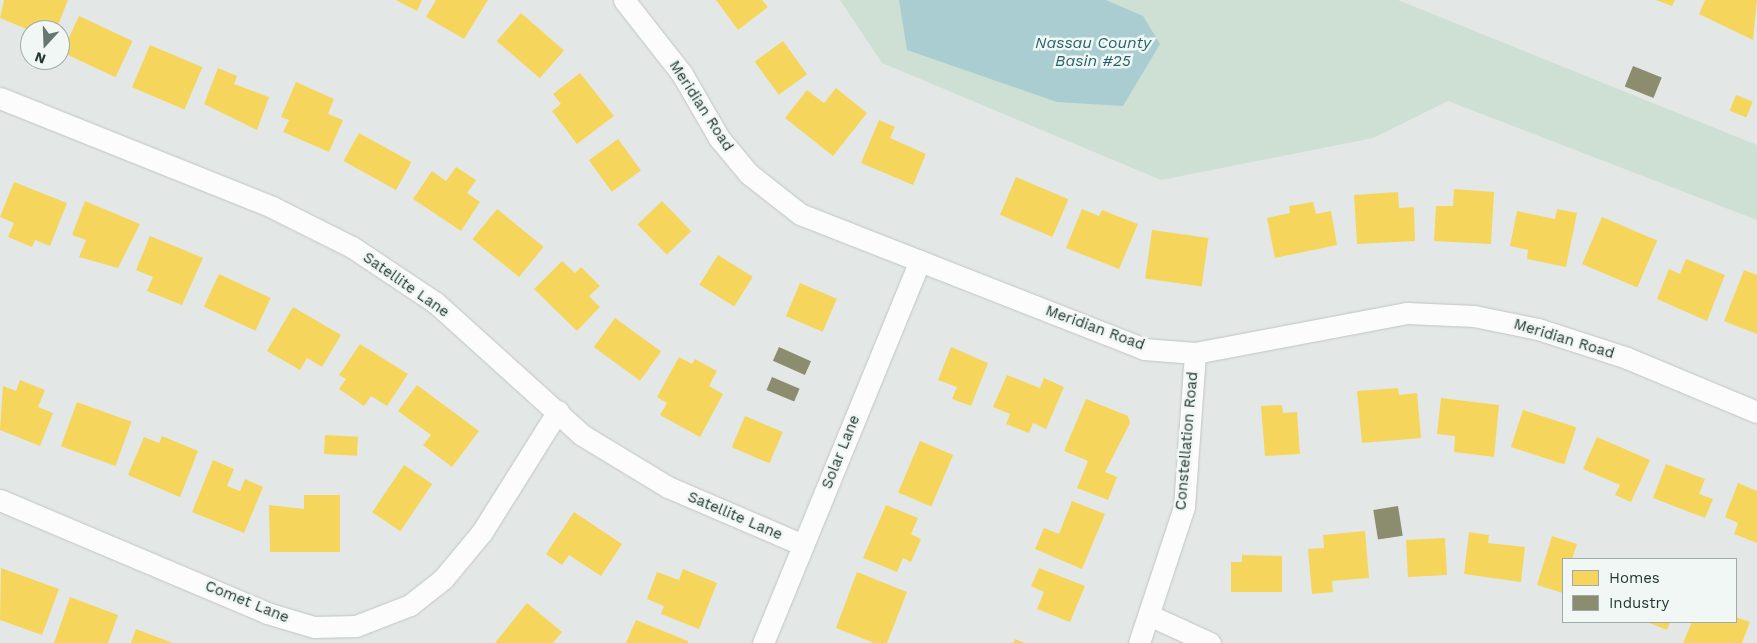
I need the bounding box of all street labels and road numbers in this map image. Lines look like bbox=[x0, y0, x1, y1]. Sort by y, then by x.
street label: Meridian Road bbox=[665, 57, 737, 155]
street label: Satellite Lane bbox=[359, 249, 453, 321]
street label: Meridian Road bbox=[1043, 302, 1147, 354]
street label: Meridian Road bbox=[1511, 315, 1617, 363]
street label: Constellation Road bbox=[1172, 371, 1202, 511]
street label: Solar Lane bbox=[818, 412, 864, 492]
street label: Satellite Lane bbox=[685, 488, 785, 544]
street label: Comet Lane bbox=[202, 577, 292, 627]

